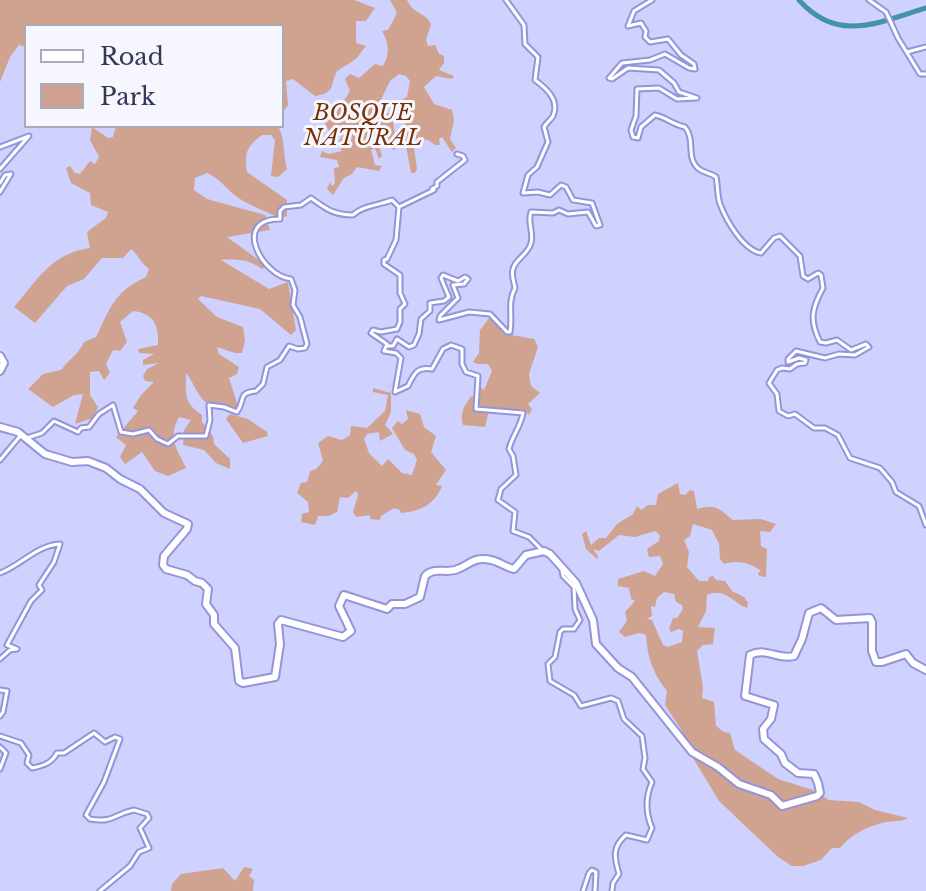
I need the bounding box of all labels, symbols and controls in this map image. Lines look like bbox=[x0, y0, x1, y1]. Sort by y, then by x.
legend bbox=[24, 24, 284, 128]
text: Road bbox=[100, 42, 164, 71]
text: Park bbox=[100, 82, 156, 111]
park label: BOSQUE NATURAL bbox=[304, 101, 422, 152]

